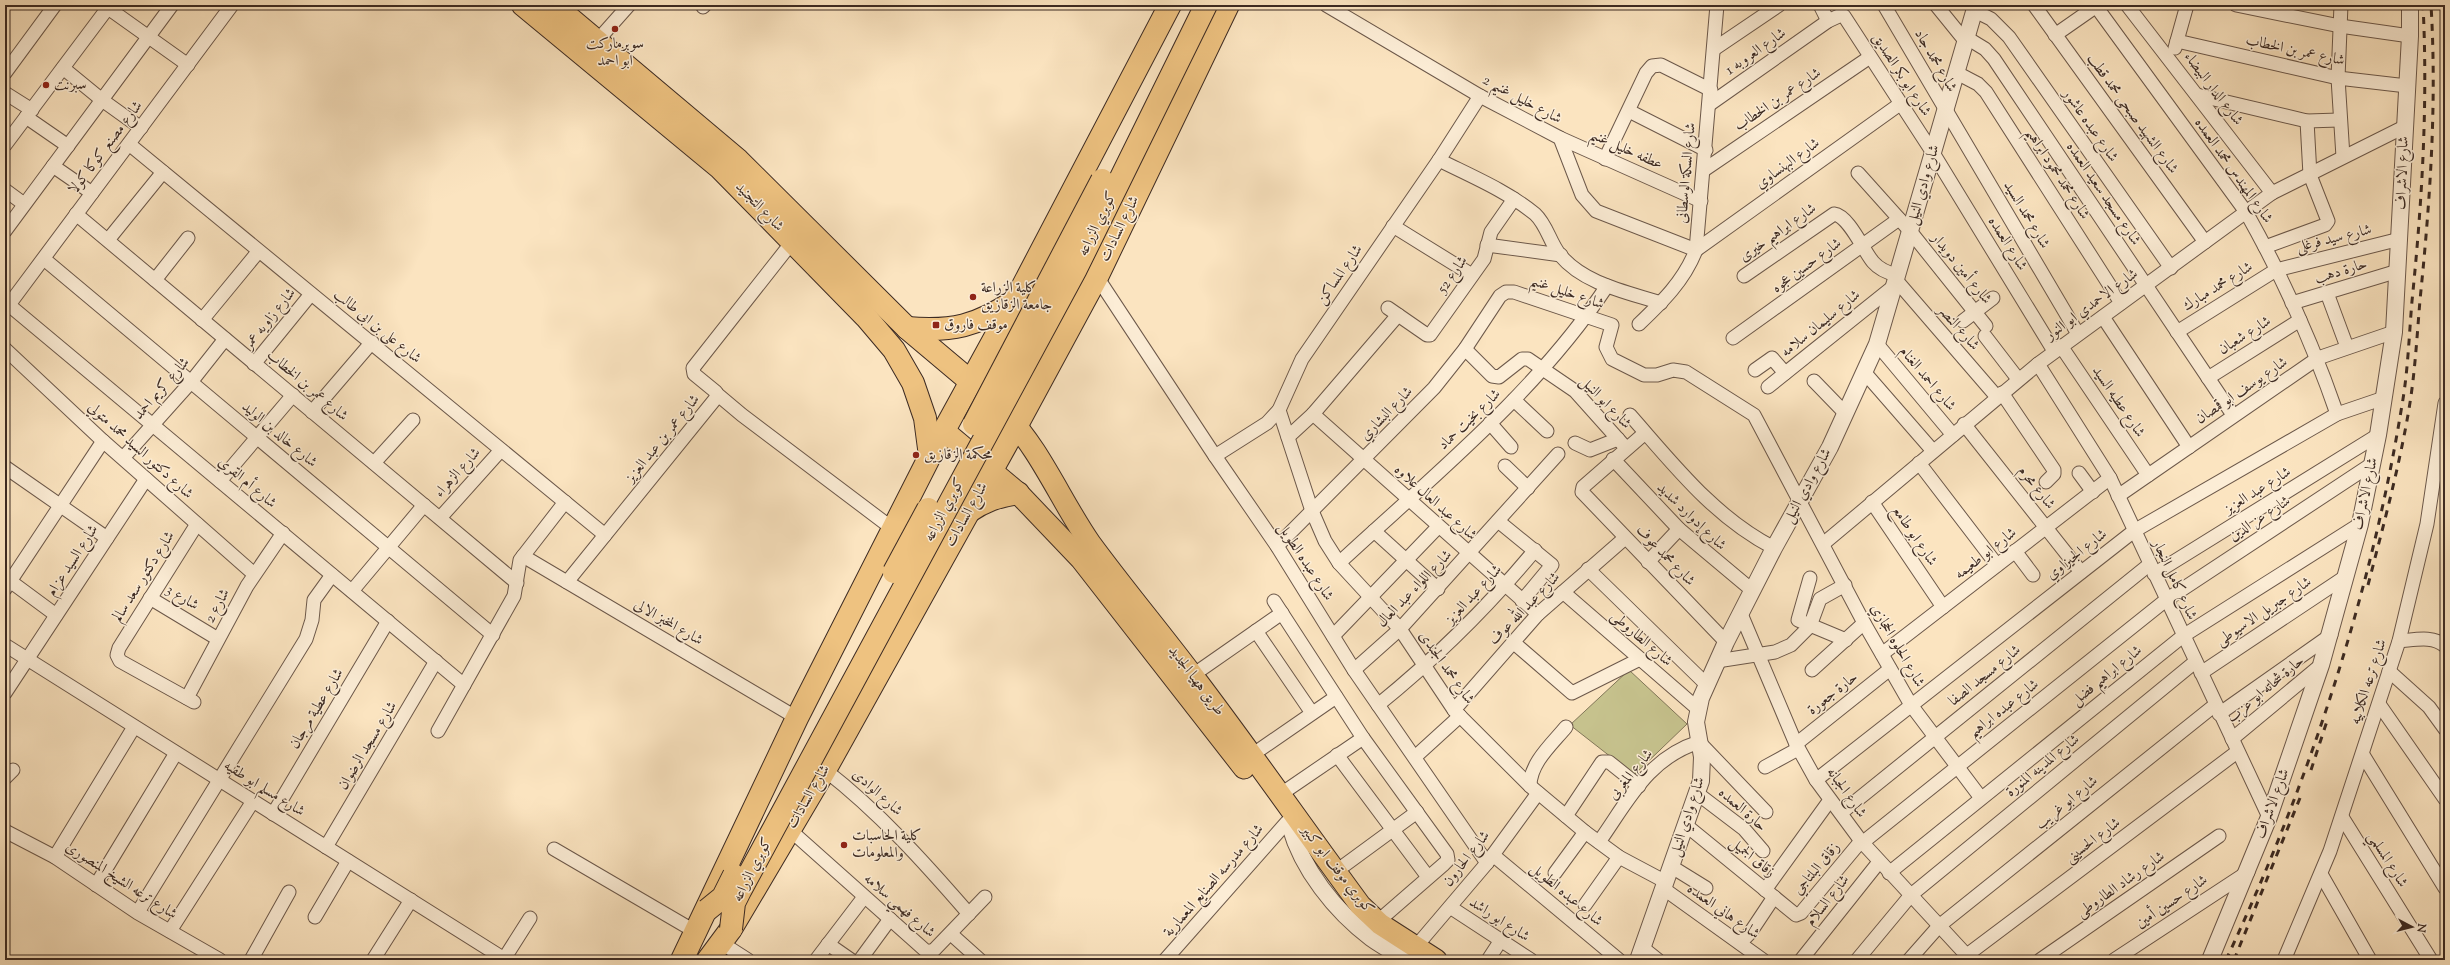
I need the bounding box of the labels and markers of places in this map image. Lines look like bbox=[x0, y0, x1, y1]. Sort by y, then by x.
marker: سوبرماركت ابو احمد bbox=[610, 24, 620, 34]
place label: سوبرماركت ابو احمد bbox=[586, 34, 644, 72]
place label: سبرنت bbox=[54, 75, 86, 96]
marker: سبرنت bbox=[41, 80, 51, 90]
place label: كلية الزراعة جامعة الزقازيق bbox=[981, 278, 1052, 316]
marker: كلية الزراعة جامعة الزقازيق bbox=[968, 292, 978, 302]
place label: موقف فاروق bbox=[944, 315, 1008, 336]
marker: موقف فاروق bbox=[931, 320, 941, 330]
place label: محكمة الزقازيق bbox=[924, 445, 992, 466]
marker: محكمة الزقازيق bbox=[911, 450, 921, 460]
place label: كلية الحاسبات والمعلومات bbox=[852, 826, 922, 864]
marker: كلية الحاسبات والمعلومات bbox=[839, 840, 849, 850]

